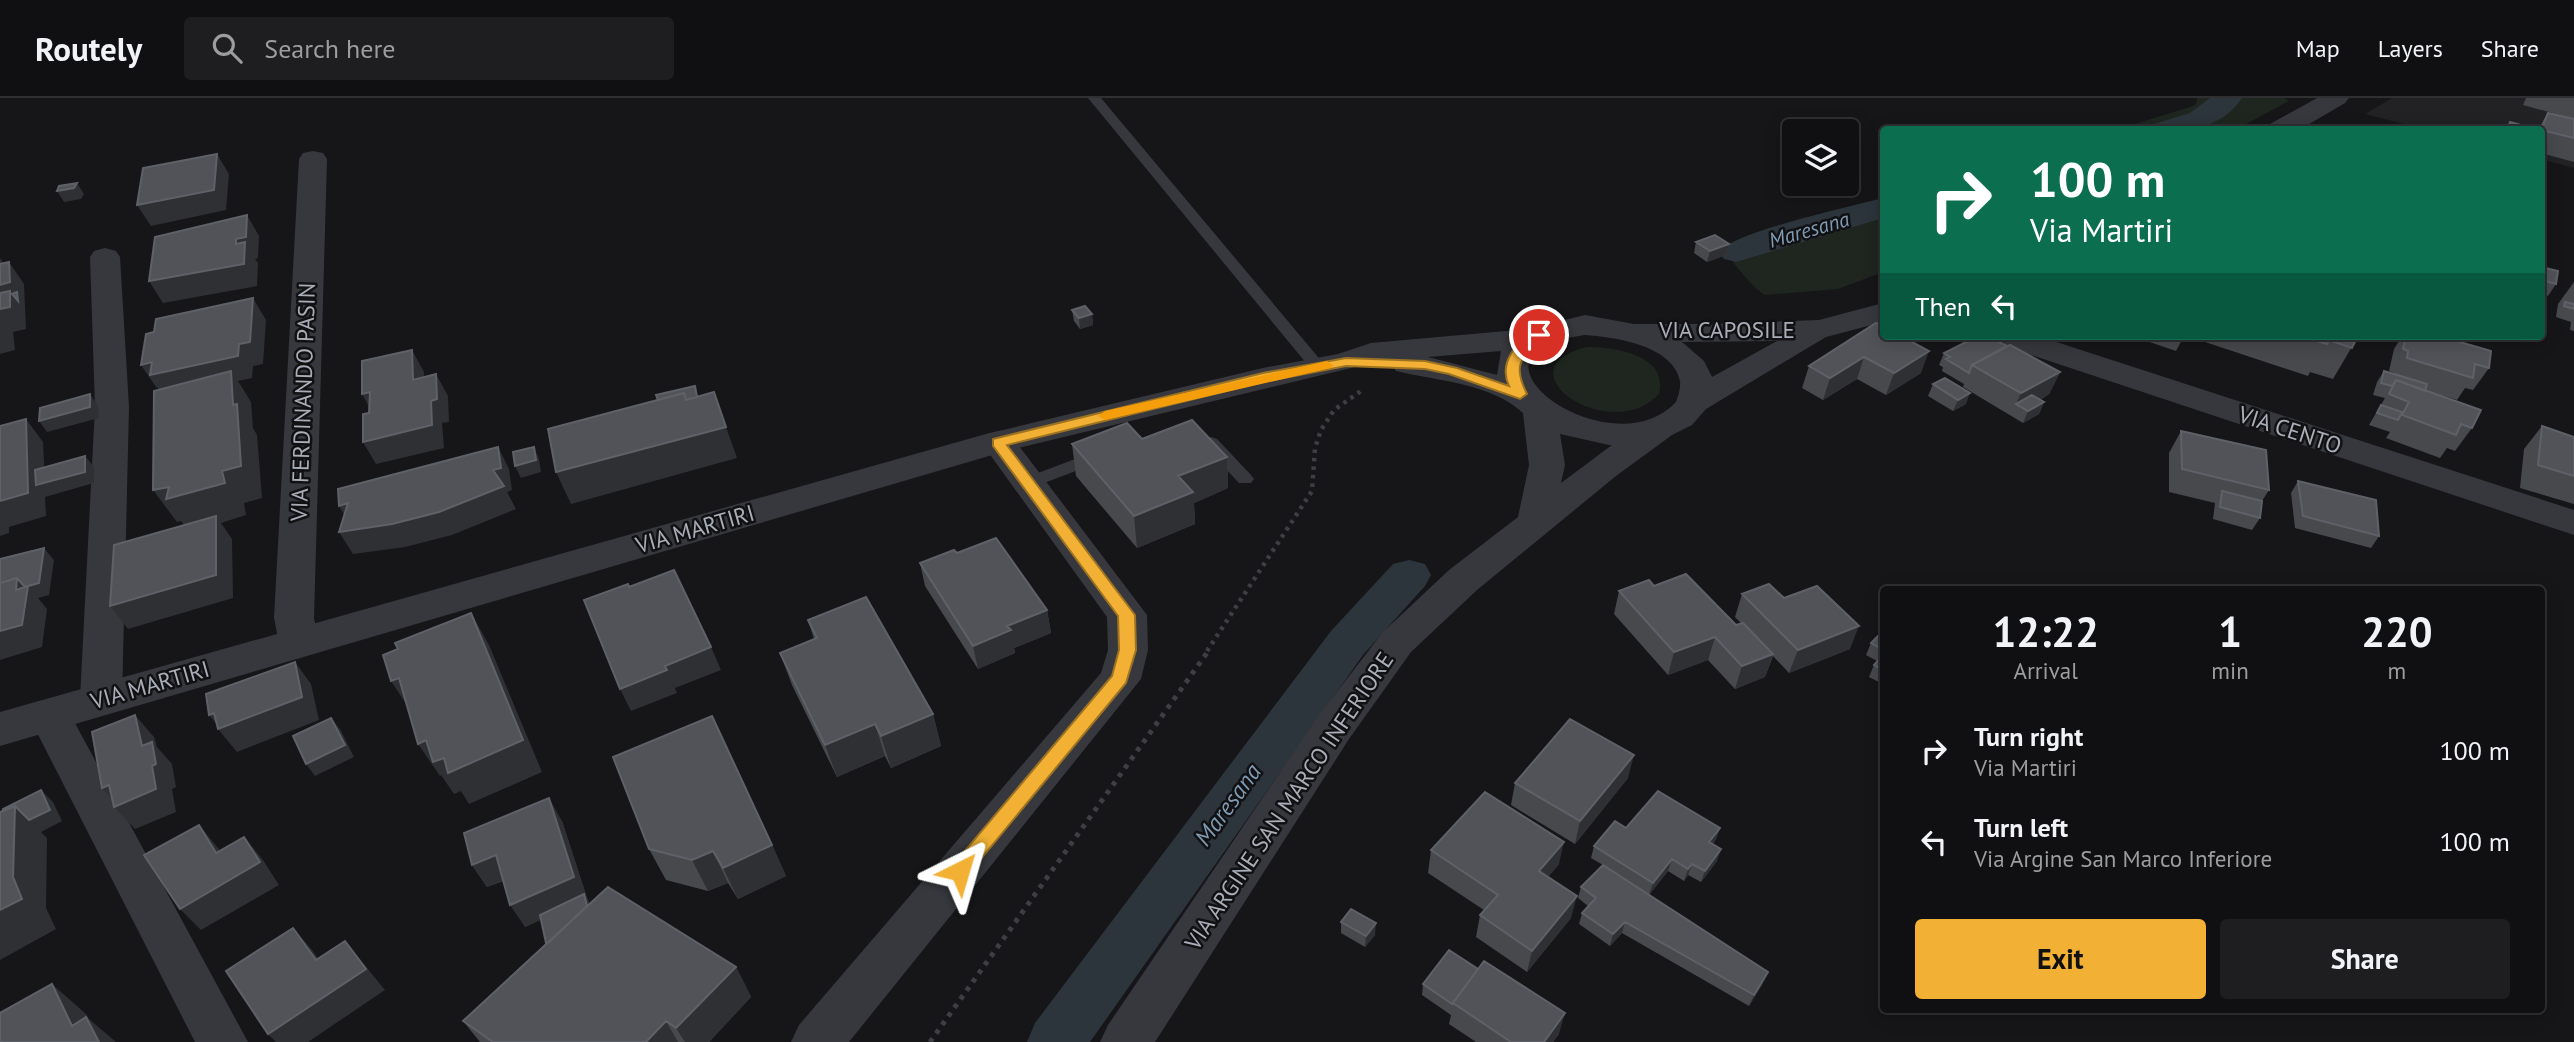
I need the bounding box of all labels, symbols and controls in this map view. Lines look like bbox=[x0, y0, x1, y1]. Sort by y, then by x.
search box bbox=[184, 17, 674, 80]
text: Routely bbox=[35, 27, 142, 70]
icon: search bbox=[208, 29, 246, 67]
text: Search here bbox=[264, 32, 395, 65]
text: Map bbox=[2296, 33, 2340, 64]
text: Layers bbox=[2378, 33, 2443, 64]
text: Share bbox=[2481, 33, 2539, 64]
map controls bbox=[1782, 119, 1859, 196]
button: layers bbox=[1782, 119, 1859, 196]
text: 100 m bbox=[2030, 147, 2165, 211]
icon: right bbox=[1915, 154, 2006, 245]
water label: Maresana bbox=[1766, 205, 1853, 254]
text: Via Martiri bbox=[2030, 209, 2173, 251]
street label: VIA FERDINANDO PASIN bbox=[284, 282, 321, 523]
icon: left bbox=[1985, 287, 2023, 325]
text: Then bbox=[1915, 290, 1971, 323]
pin bbox=[1509, 305, 1569, 365]
street label: VIA CAPOSILE bbox=[1658, 315, 1795, 344]
icon: arrive bbox=[1520, 316, 1558, 354]
street label: VIA CENTO bbox=[2234, 399, 2345, 460]
street label: VIA MARTIRI bbox=[631, 498, 758, 560]
text: 12:22 bbox=[1992, 604, 2099, 659]
text: 1 bbox=[2218, 604, 2242, 659]
text: 220 bbox=[2361, 604, 2433, 659]
street label: VIA ARGINE SAN MARCO INFERIORE bbox=[1177, 646, 1399, 956]
street label: VIA MARTIRI bbox=[86, 654, 213, 716]
text: Arrival bbox=[2013, 656, 2078, 685]
text: min bbox=[2211, 656, 2249, 685]
text: m bbox=[2388, 656, 2406, 685]
text: Turn right bbox=[1974, 720, 2083, 753]
icon: right bbox=[1915, 732, 1953, 770]
text: 100 m bbox=[2439, 734, 2510, 767]
text: Via Martiri bbox=[1974, 753, 2077, 782]
water label: Maresana bbox=[1187, 757, 1268, 852]
text: Turn left bbox=[1974, 811, 2068, 844]
icon: left bbox=[1915, 823, 1953, 861]
text: 100 m bbox=[2439, 825, 2510, 858]
position arrow bbox=[923, 834, 997, 908]
text: Via Argine San Marco Inferiore bbox=[1974, 844, 2272, 873]
button: Exit bbox=[1915, 919, 2206, 999]
button: Share bbox=[2220, 919, 2510, 999]

